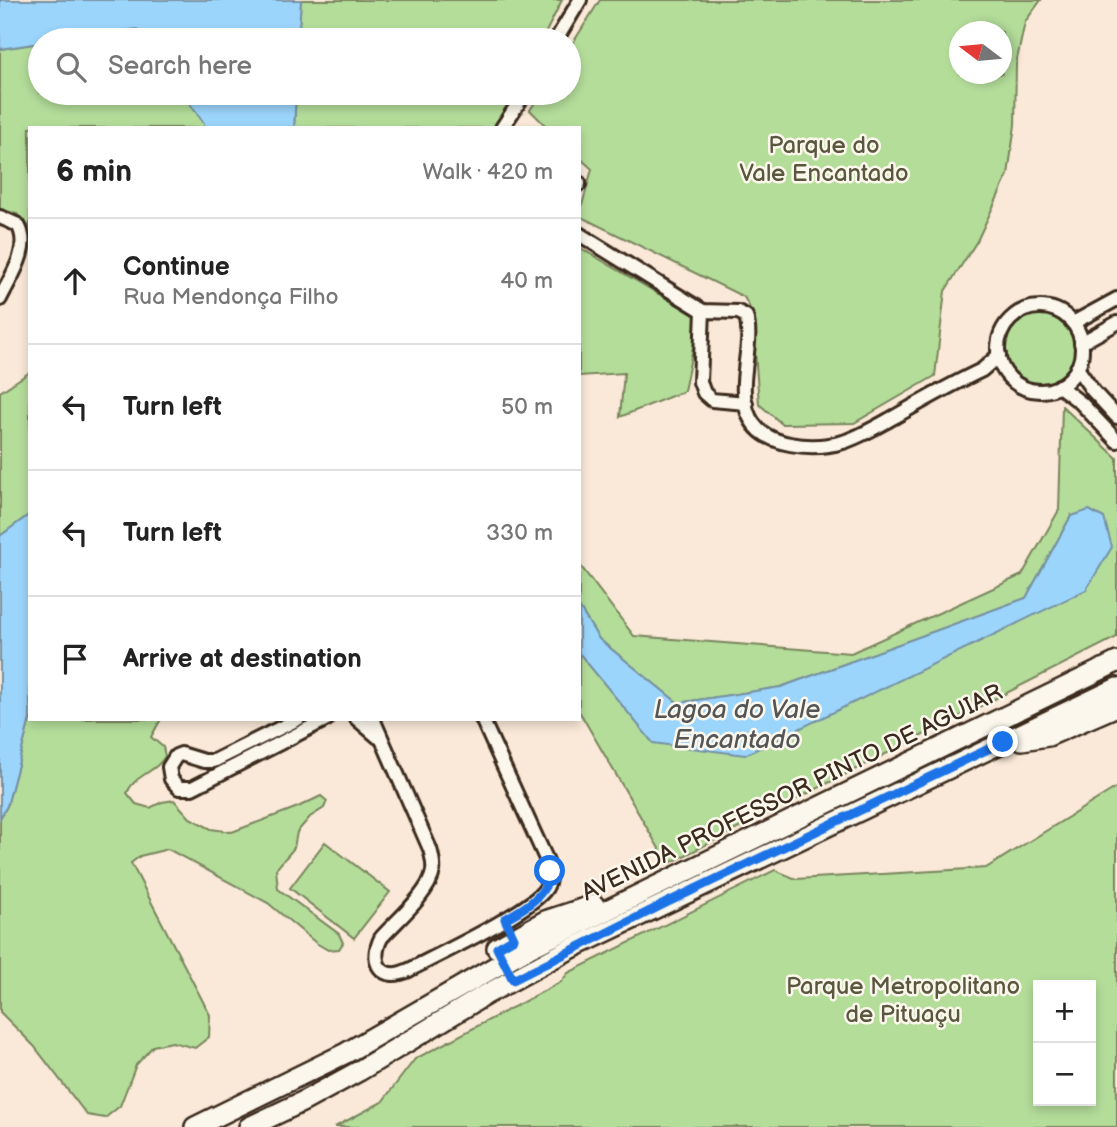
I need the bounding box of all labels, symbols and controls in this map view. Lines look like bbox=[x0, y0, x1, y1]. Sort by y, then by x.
north arrow bbox=[949, 21, 1012, 84]
search box bbox=[28, 28, 581, 105]
icon: search bbox=[52, 48, 90, 86]
text: Search here bbox=[108, 51, 252, 82]
park label: Parque do Vale Encantado bbox=[739, 131, 909, 188]
text: 6 min bbox=[56, 154, 132, 190]
text: Walk · 420 m bbox=[423, 158, 553, 186]
text: Continue bbox=[123, 252, 230, 283]
icon: ahead bbox=[56, 262, 94, 300]
text: 40 m bbox=[500, 267, 553, 295]
text: Rua Mendonça Filho bbox=[123, 283, 339, 311]
icon: left bbox=[56, 388, 94, 426]
text: Turn left bbox=[123, 392, 222, 423]
text: 50 m bbox=[501, 393, 553, 421]
icon: left bbox=[56, 514, 94, 552]
text: Turn left bbox=[123, 518, 222, 549]
text: 330 m bbox=[486, 519, 553, 547]
icon: arrive bbox=[56, 640, 94, 678]
text: Arrive at destination bbox=[123, 644, 362, 675]
street label: AVENIDA PROFESSOR PINTO DE AGUIAR bbox=[577, 678, 1007, 907]
water label: Lagoa do Vale Encantado bbox=[654, 695, 820, 756]
route end bbox=[987, 726, 1018, 757]
route start bbox=[534, 855, 565, 886]
park label: Parque Metropolitano de Pituaçu bbox=[786, 972, 1020, 1029]
map controls bbox=[1033, 980, 1096, 1106]
button: + bbox=[1033, 980, 1096, 1043]
button: − bbox=[1033, 1043, 1096, 1106]

